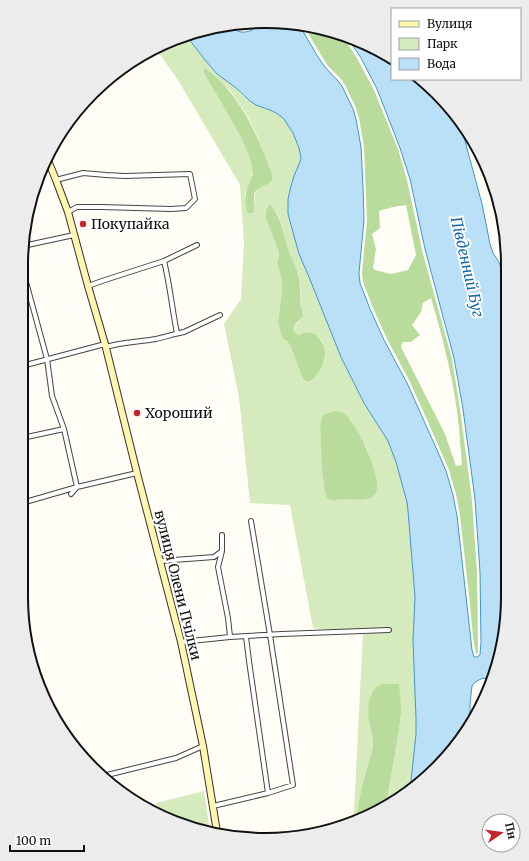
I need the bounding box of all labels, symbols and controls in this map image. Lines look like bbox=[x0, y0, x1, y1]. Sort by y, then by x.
legend bbox=[391, 8, 521, 80]
text: Вулиця bbox=[427, 16, 472, 31]
text: Парк bbox=[427, 36, 458, 51]
text: Вода bbox=[427, 56, 457, 71]
place label: Покупайка bbox=[91, 215, 170, 233]
water label: Південний Буг bbox=[447, 215, 488, 319]
marker: Покупайка bbox=[78, 219, 88, 229]
place label: Хороший bbox=[145, 404, 213, 422]
marker: Хороший bbox=[132, 408, 142, 418]
street label: вулиця Олени Пчілки bbox=[151, 508, 205, 662]
north arrow bbox=[481, 813, 521, 853]
text: Пн bbox=[502, 821, 519, 841]
scale bar bbox=[10, 827, 84, 853]
text: 100 m bbox=[16, 833, 51, 848]

